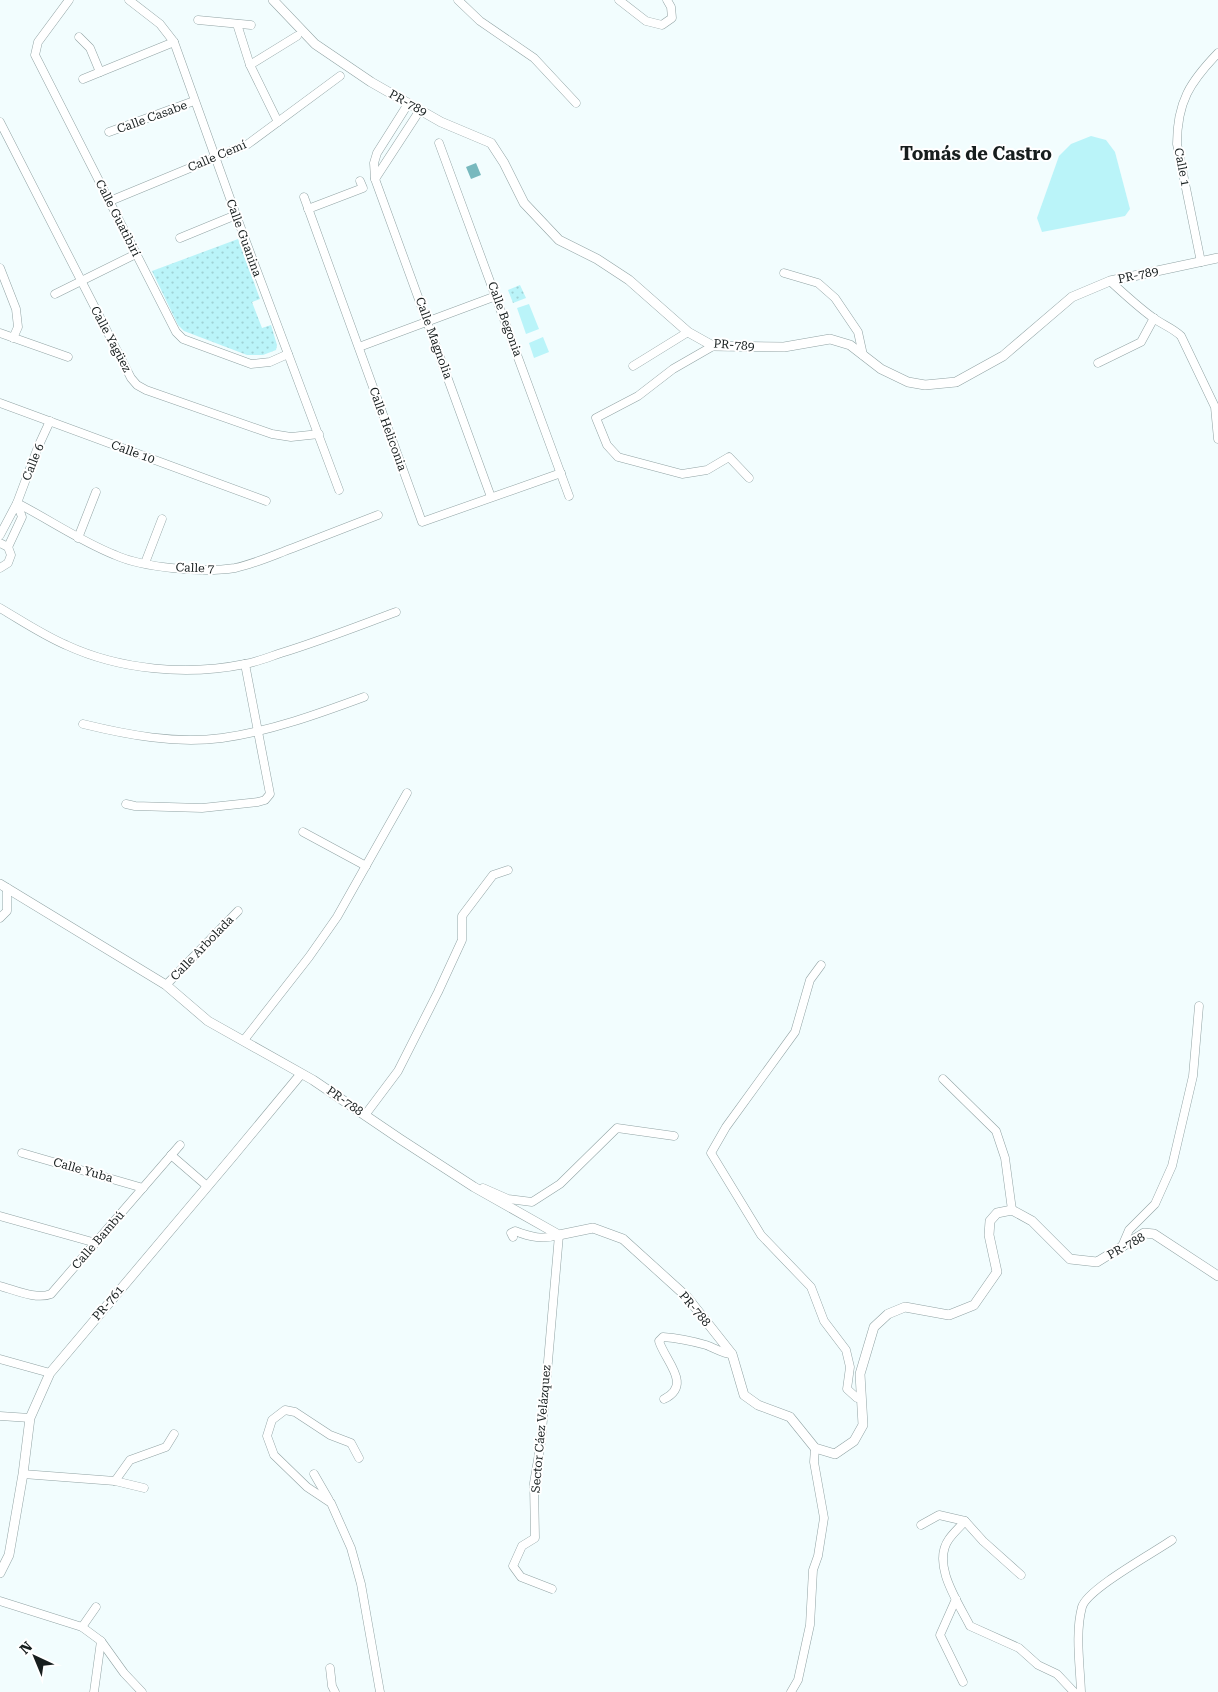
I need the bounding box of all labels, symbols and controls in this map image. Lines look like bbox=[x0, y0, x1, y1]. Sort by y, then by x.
street label: PR-789 bbox=[387, 87, 430, 119]
street label: Calle Casabe bbox=[115, 98, 189, 136]
street label: Calle Cemí bbox=[186, 137, 249, 175]
district label: Tomás de Castro bbox=[900, 143, 1052, 164]
street label: Calle 1 bbox=[1171, 147, 1193, 188]
street label: Calle Guatibirí bbox=[93, 177, 143, 259]
street label: Calle Guanina bbox=[223, 197, 265, 279]
street label: PR-789 bbox=[1116, 264, 1160, 286]
street label: Calle Begonia bbox=[485, 280, 525, 359]
street label: Calle Magnolia bbox=[413, 295, 455, 381]
street label: Calle Yagüez bbox=[88, 304, 134, 375]
street label: PR-789 bbox=[713, 337, 755, 353]
street label: Calle Heliconia bbox=[366, 385, 410, 473]
street label: Calle 10 bbox=[109, 438, 157, 466]
street label: Calle 6 bbox=[19, 441, 47, 483]
street label: Calle 7 bbox=[175, 560, 215, 576]
street label: Calle Arbolada bbox=[167, 912, 237, 983]
street label: PR-788 bbox=[324, 1083, 366, 1119]
street label: Calle Yuba bbox=[52, 1155, 115, 1185]
street label: Calle Bambú bbox=[69, 1208, 127, 1272]
street label: PR-788 bbox=[1105, 1230, 1148, 1262]
street label: PR-761 bbox=[89, 1283, 127, 1323]
street label: PR-788 bbox=[676, 1289, 714, 1329]
street label: Sector Cáez Velázquez bbox=[528, 1364, 554, 1493]
north arrow bbox=[10, 1632, 60, 1682]
text: N bbox=[17, 1638, 36, 1657]

